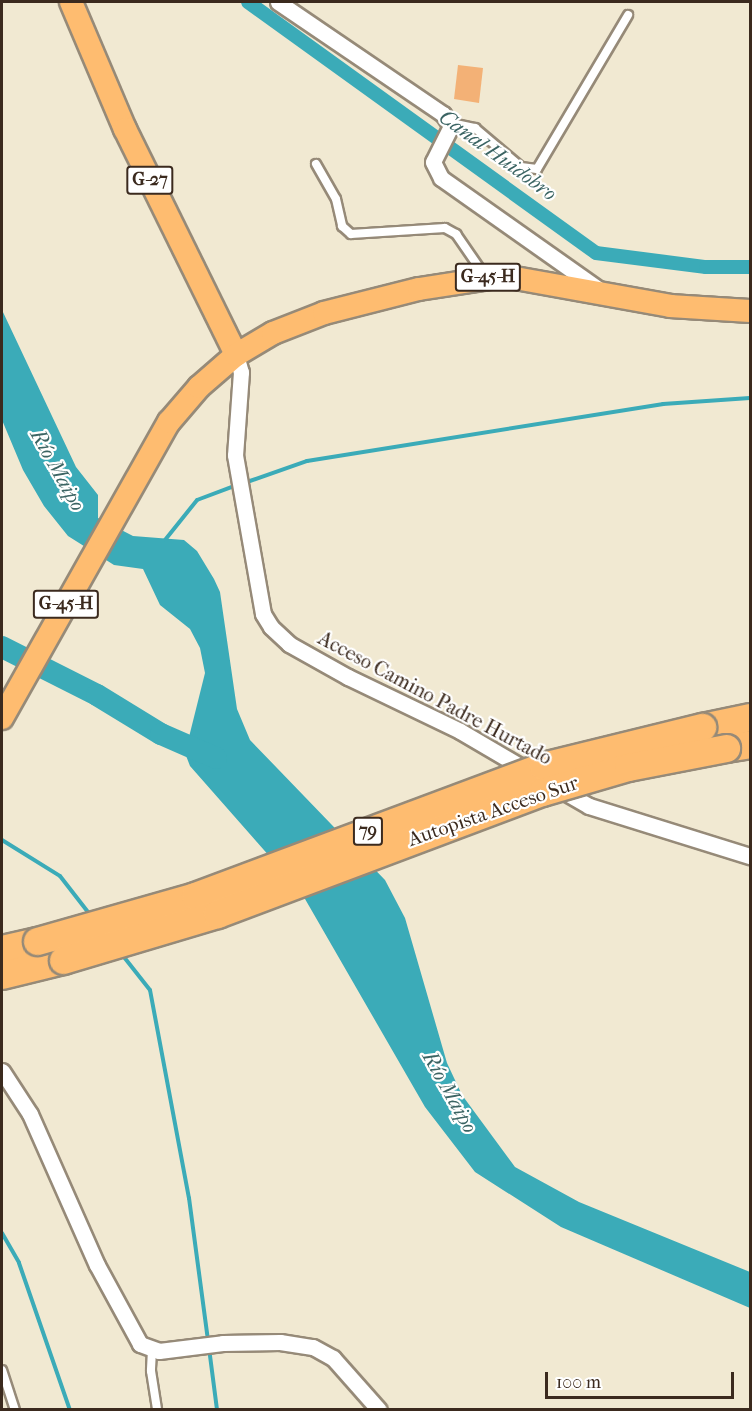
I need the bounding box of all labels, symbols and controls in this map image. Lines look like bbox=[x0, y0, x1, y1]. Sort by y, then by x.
water label: Canal Huidobro bbox=[434, 104, 562, 206]
road number: G-27 bbox=[126, 165, 174, 195]
road number: G-45-H bbox=[454, 262, 522, 292]
water label: Río Maipo bbox=[25, 425, 91, 515]
road number: G-45-H bbox=[32, 589, 100, 619]
street label: Acceso Camino Padre Hurtado bbox=[314, 626, 556, 770]
street label: Autopista Acceso Sur bbox=[405, 771, 581, 851]
road number: 79 bbox=[352, 816, 385, 846]
water label: Río Maipo bbox=[417, 1047, 483, 1137]
scale bar bbox=[548, 1360, 737, 1398]
text: 100 m bbox=[556, 1372, 601, 1393]

